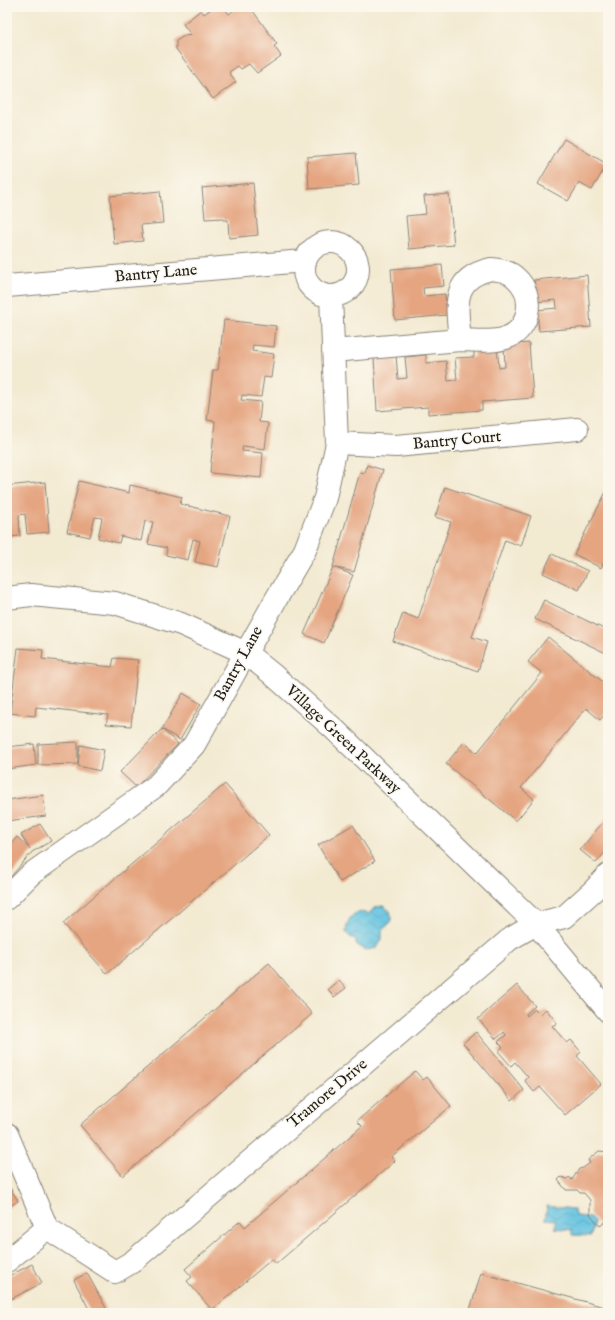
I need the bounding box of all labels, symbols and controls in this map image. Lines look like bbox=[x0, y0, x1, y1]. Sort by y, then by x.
street label: Bantry Lane bbox=[114, 260, 198, 288]
street label: Bantry Court bbox=[412, 427, 502, 455]
street label: Bantry Lane bbox=[210, 623, 268, 705]
street label: Village Green Parkway bbox=[280, 681, 405, 799]
street label: Tramore Drive bbox=[284, 1055, 372, 1133]

